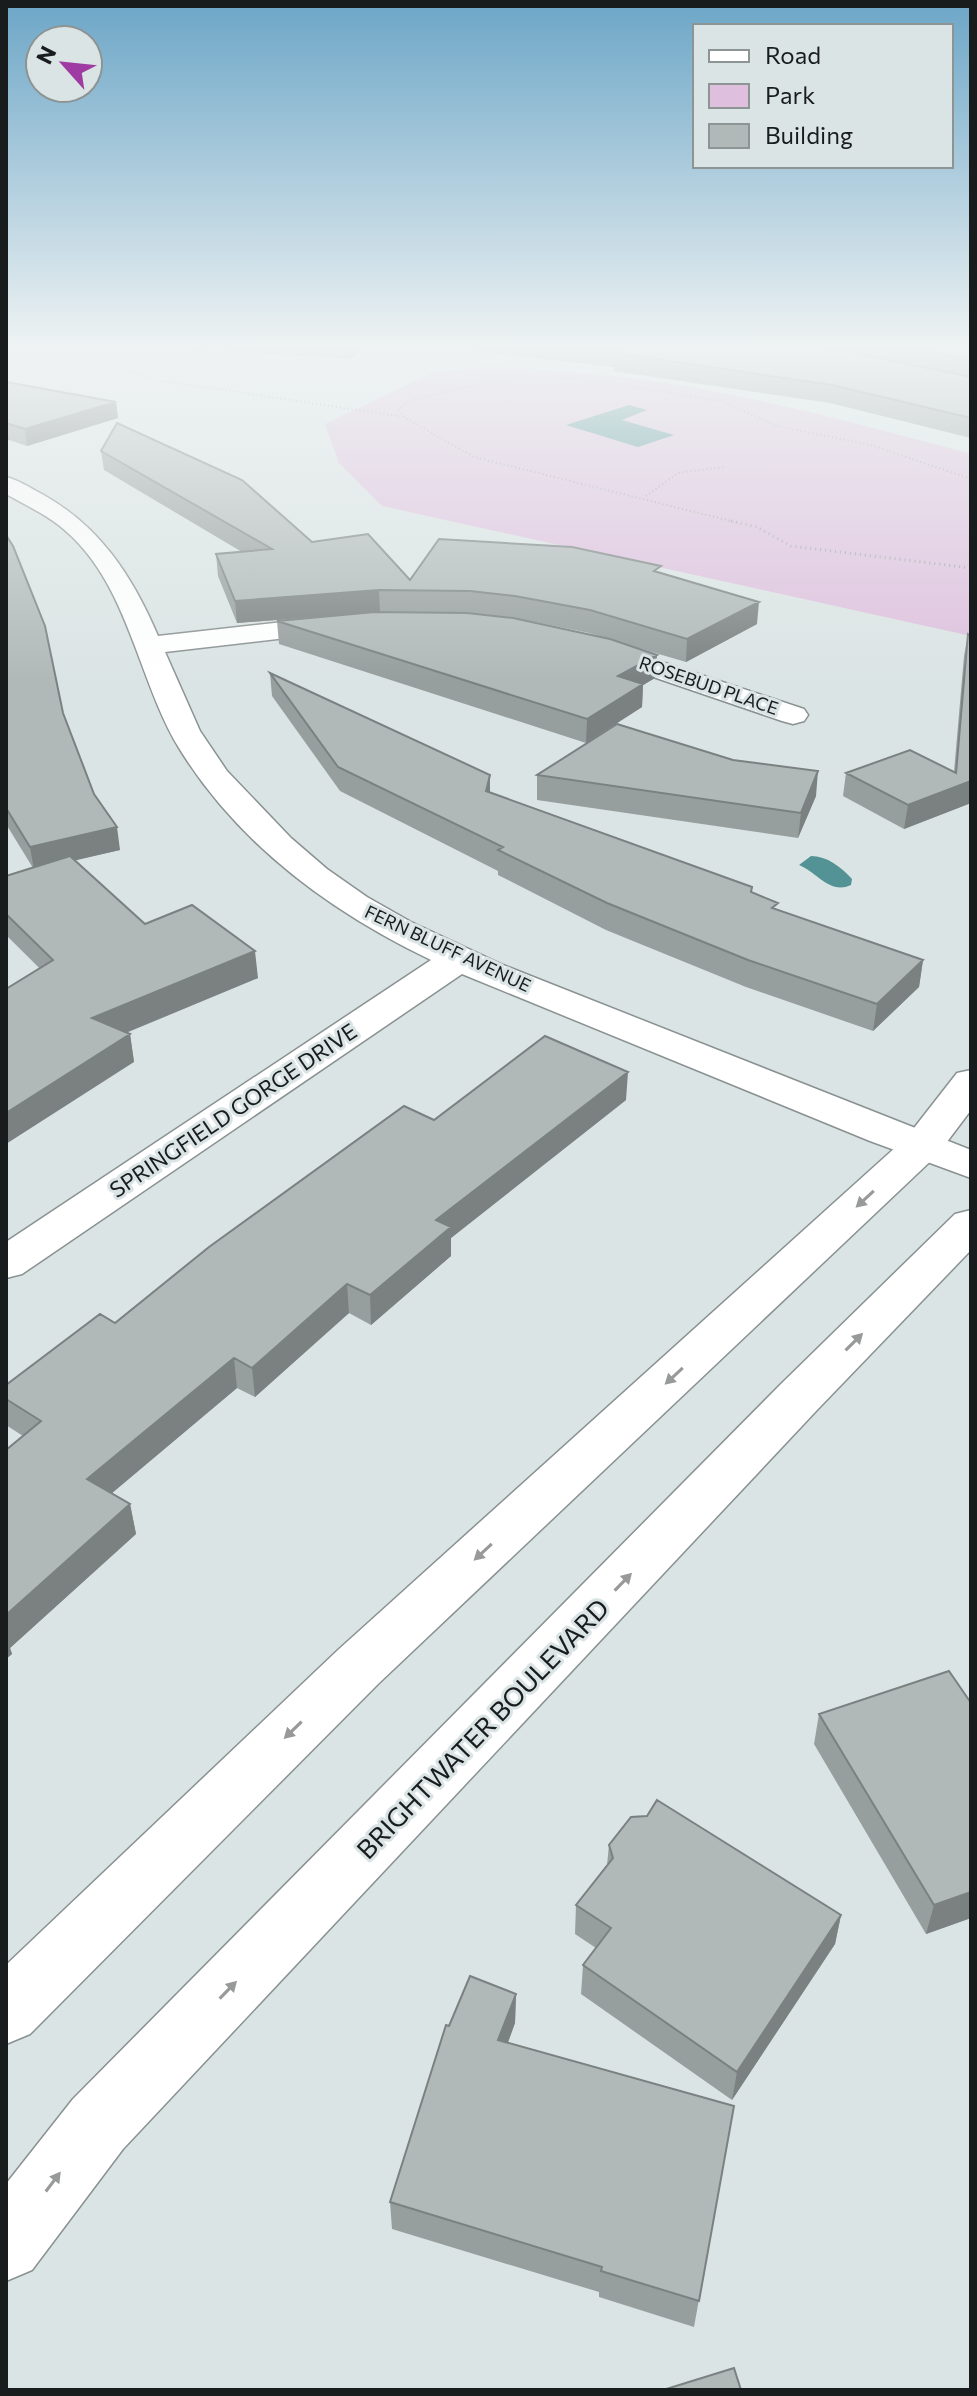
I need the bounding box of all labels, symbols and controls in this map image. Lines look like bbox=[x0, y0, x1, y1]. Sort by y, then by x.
north arrow bbox=[24, 24, 104, 104]
legend bbox=[693, 24, 953, 168]
text: Road bbox=[765, 40, 821, 69]
text: N bbox=[30, 41, 62, 68]
text: Park bbox=[765, 80, 815, 109]
text: Building bbox=[765, 120, 853, 149]
street label: ROSEBUD PLACE bbox=[637, 651, 781, 719]
street label: FERN BLUFF AVENUE bbox=[361, 900, 535, 996]
street label: SPRINGFIELD GORGE DRIVE bbox=[104, 1017, 362, 1203]
one-way arrow bbox=[856, 1190, 875, 1208]
one-way arrow bbox=[844, 1333, 863, 1351]
one-way arrow bbox=[665, 1366, 684, 1384]
one-way arrow bbox=[474, 1543, 493, 1561]
one-way arrow bbox=[613, 1573, 632, 1592]
street label: BRIGHTWATER BOULEVARD bbox=[350, 1592, 614, 1864]
one-way arrow bbox=[284, 1721, 303, 1739]
one-way arrow bbox=[218, 1981, 237, 2000]
one-way arrow bbox=[45, 2172, 61, 2192]

